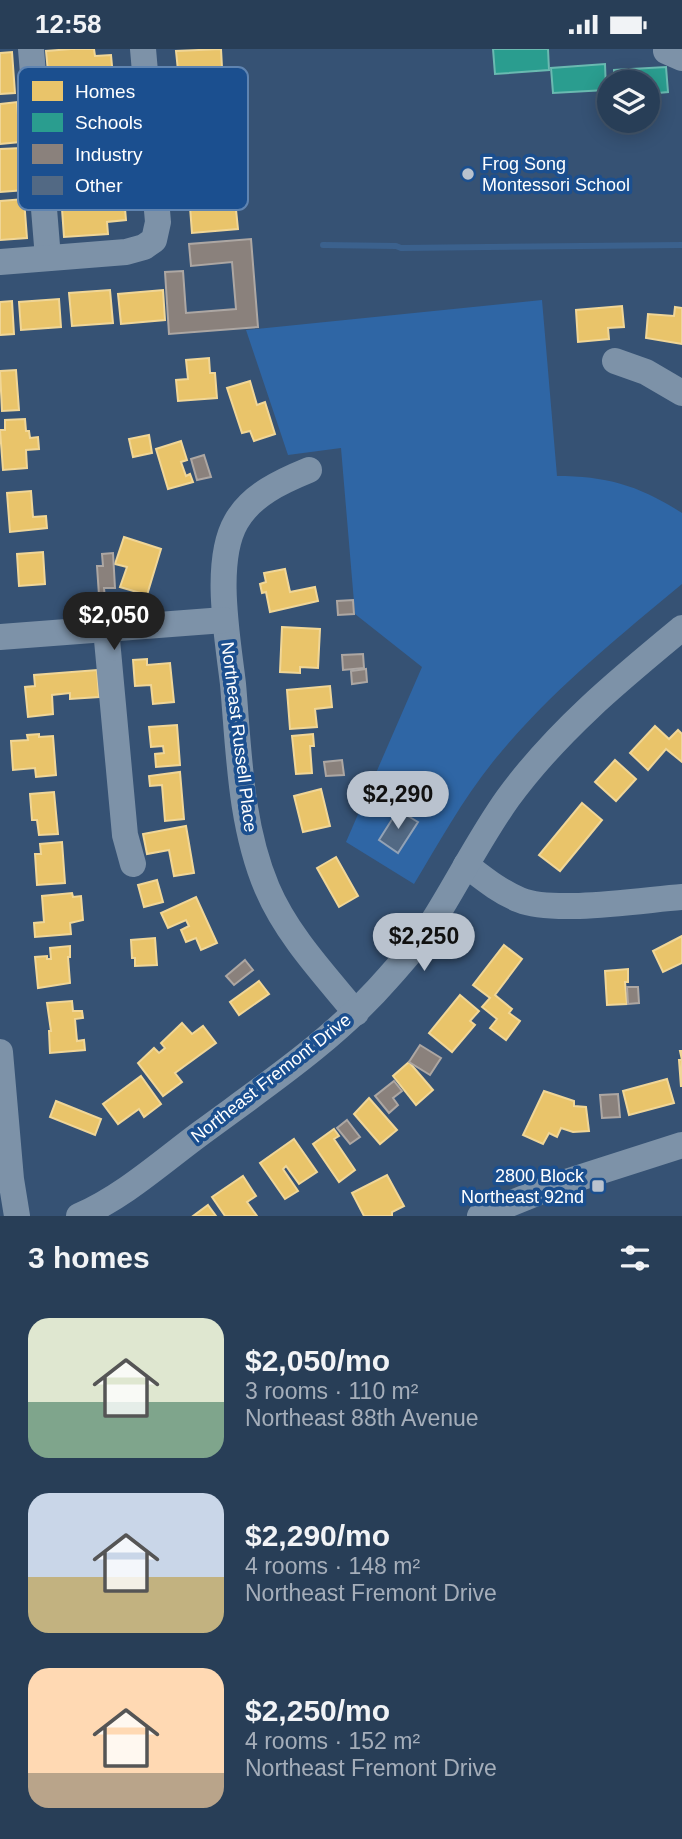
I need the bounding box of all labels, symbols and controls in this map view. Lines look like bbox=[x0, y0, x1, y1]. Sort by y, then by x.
text: 12:58 bbox=[35, 9, 102, 39]
legend bbox=[18, 67, 248, 210]
map controls bbox=[597, 70, 660, 133]
button: layers bbox=[597, 70, 660, 133]
text: Homes bbox=[75, 81, 135, 102]
text: Schools bbox=[75, 112, 143, 133]
text: Industry bbox=[75, 144, 143, 165]
place label: Frog Song Montessori School bbox=[482, 154, 630, 195]
marker: Frog Song Montessori School bbox=[460, 166, 476, 182]
text: Other bbox=[75, 175, 123, 196]
pin: $2,050 bbox=[57, 593, 171, 652]
text: $2,050 bbox=[79, 602, 149, 628]
street label: Northeast Russell Place bbox=[217, 640, 261, 834]
pin: $2,290 bbox=[341, 771, 455, 831]
text: $2,290 bbox=[363, 781, 433, 807]
pin: $2,250 bbox=[367, 913, 481, 973]
text: $2,250 bbox=[389, 923, 459, 949]
street label: Northeast Fremont Drive bbox=[187, 1009, 355, 1147]
place label: 2800 Block Northeast 92nd bbox=[461, 1166, 585, 1207]
marker: 2800 Block Northeast 92nd bbox=[590, 1178, 606, 1194]
icon: filters bbox=[616, 1239, 654, 1277]
text: 3 homes bbox=[28, 1241, 150, 1274]
text: $2,050/mo bbox=[245, 1344, 390, 1377]
icon: home bbox=[84, 1346, 168, 1430]
text: 3 rooms · 110 m² bbox=[245, 1378, 418, 1404]
text: Northeast 88th Avenue bbox=[245, 1405, 479, 1431]
text: $2,290/mo bbox=[245, 1519, 390, 1552]
icon: home bbox=[84, 1521, 168, 1605]
text: 4 rooms · 148 m² bbox=[245, 1553, 420, 1579]
text: Northeast Fremont Drive bbox=[245, 1580, 497, 1606]
text: $2,250/mo bbox=[245, 1694, 390, 1727]
icon: home bbox=[84, 1696, 168, 1780]
text: 4 rooms · 152 m² bbox=[245, 1728, 420, 1754]
text: Northeast Fremont Drive bbox=[245, 1755, 497, 1781]

